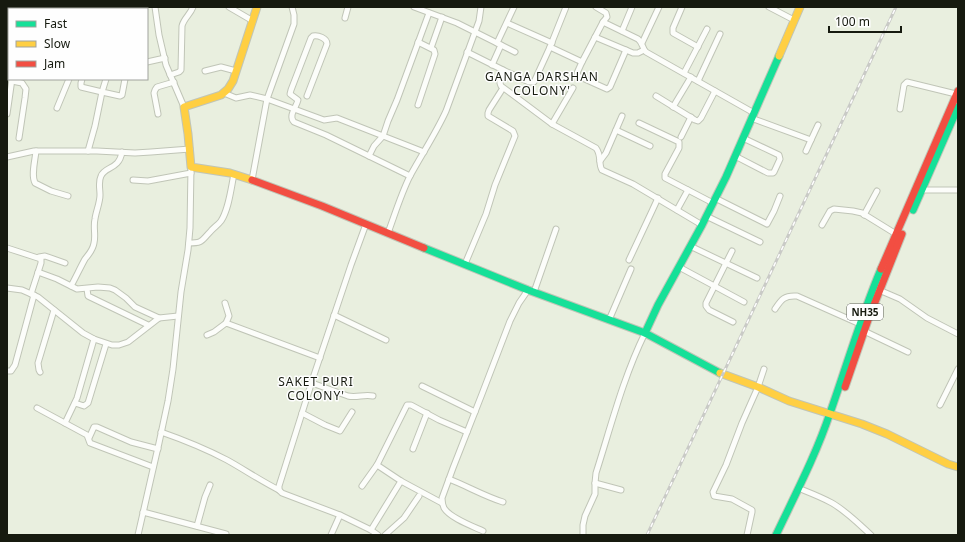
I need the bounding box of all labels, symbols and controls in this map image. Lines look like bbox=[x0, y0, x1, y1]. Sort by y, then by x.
legend bbox=[8, 8, 148, 80]
scale bar bbox=[829, 8, 901, 34]
text: 100 m bbox=[835, 13, 870, 30]
text: Fast bbox=[44, 15, 68, 32]
text: Slow bbox=[44, 35, 71, 52]
text: Jam bbox=[43, 55, 65, 72]
district label: GANGA DARSHAN COLONY' bbox=[485, 68, 599, 99]
road number: NH35 bbox=[847, 304, 883, 320]
district label: SAKET PURI COLONY' bbox=[278, 373, 354, 404]

